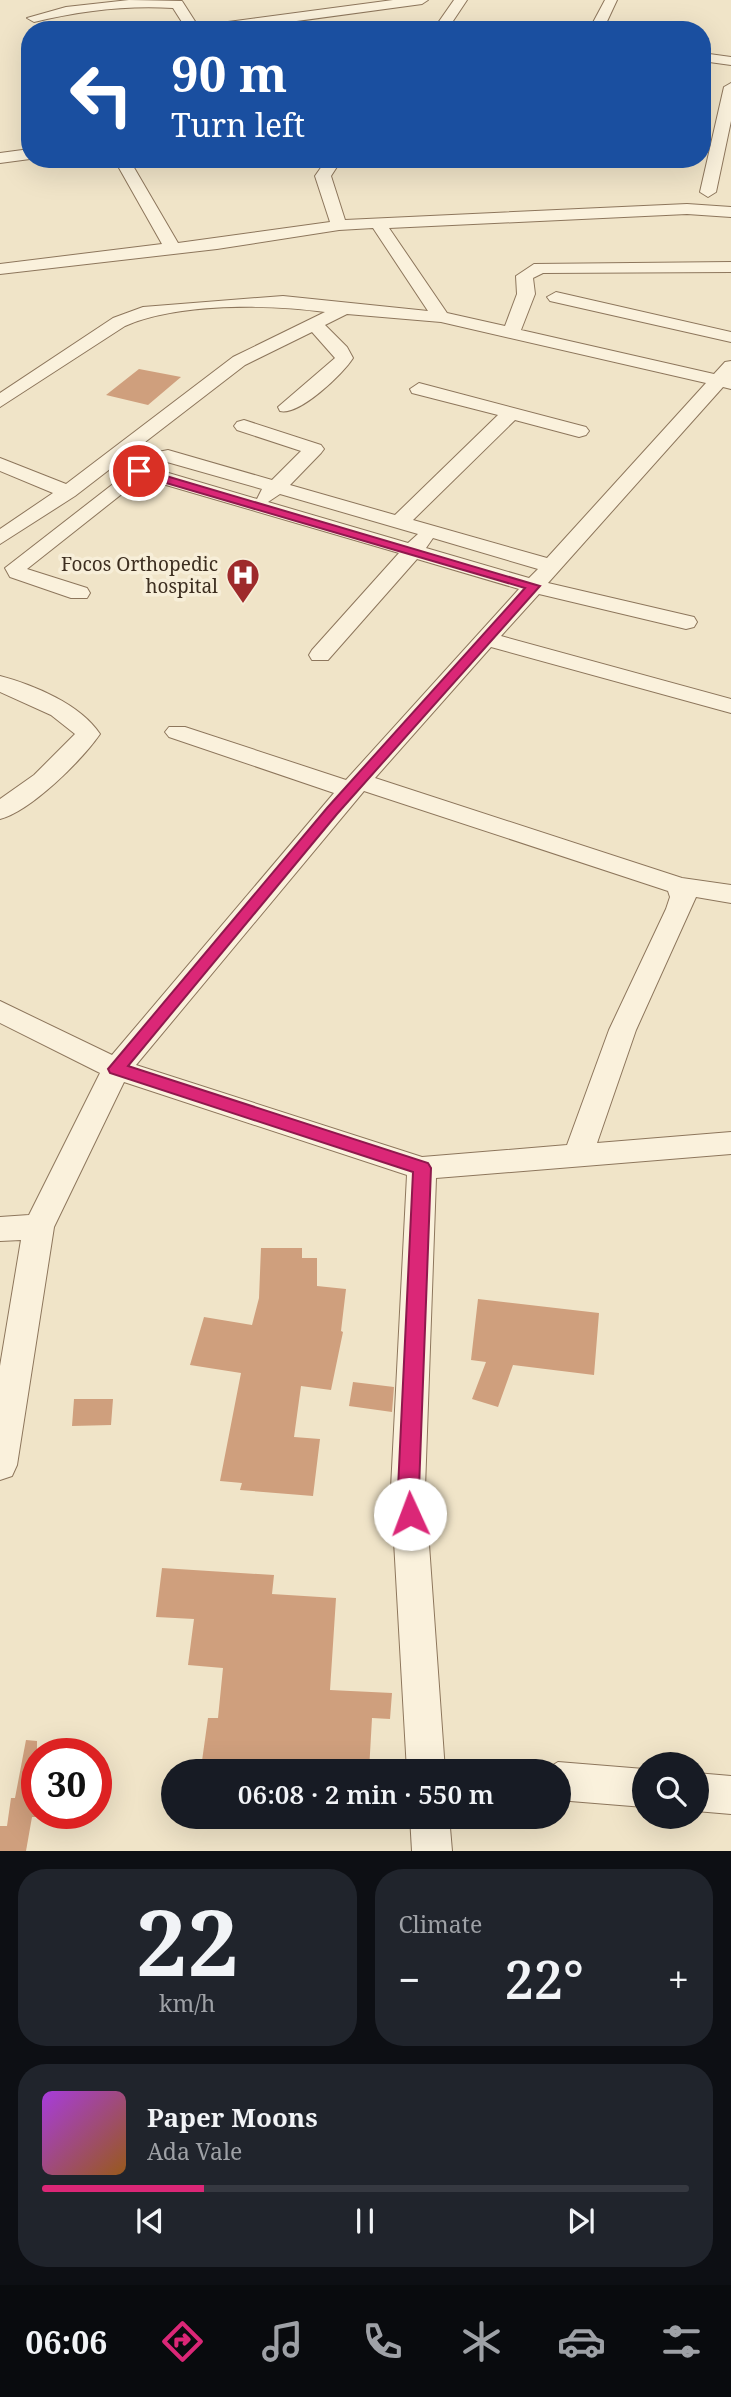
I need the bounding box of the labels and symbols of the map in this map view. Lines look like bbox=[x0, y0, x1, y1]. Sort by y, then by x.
pin bbox=[109, 441, 169, 501]
place label: Focos Orthopedic hospital bbox=[61, 551, 218, 599]
hospital icon: Focos Orthopedic hospital bbox=[224, 556, 262, 605]
position arrow bbox=[373, 1477, 447, 1551]
speed limit sign: 30 bbox=[21, 1738, 112, 1829]

